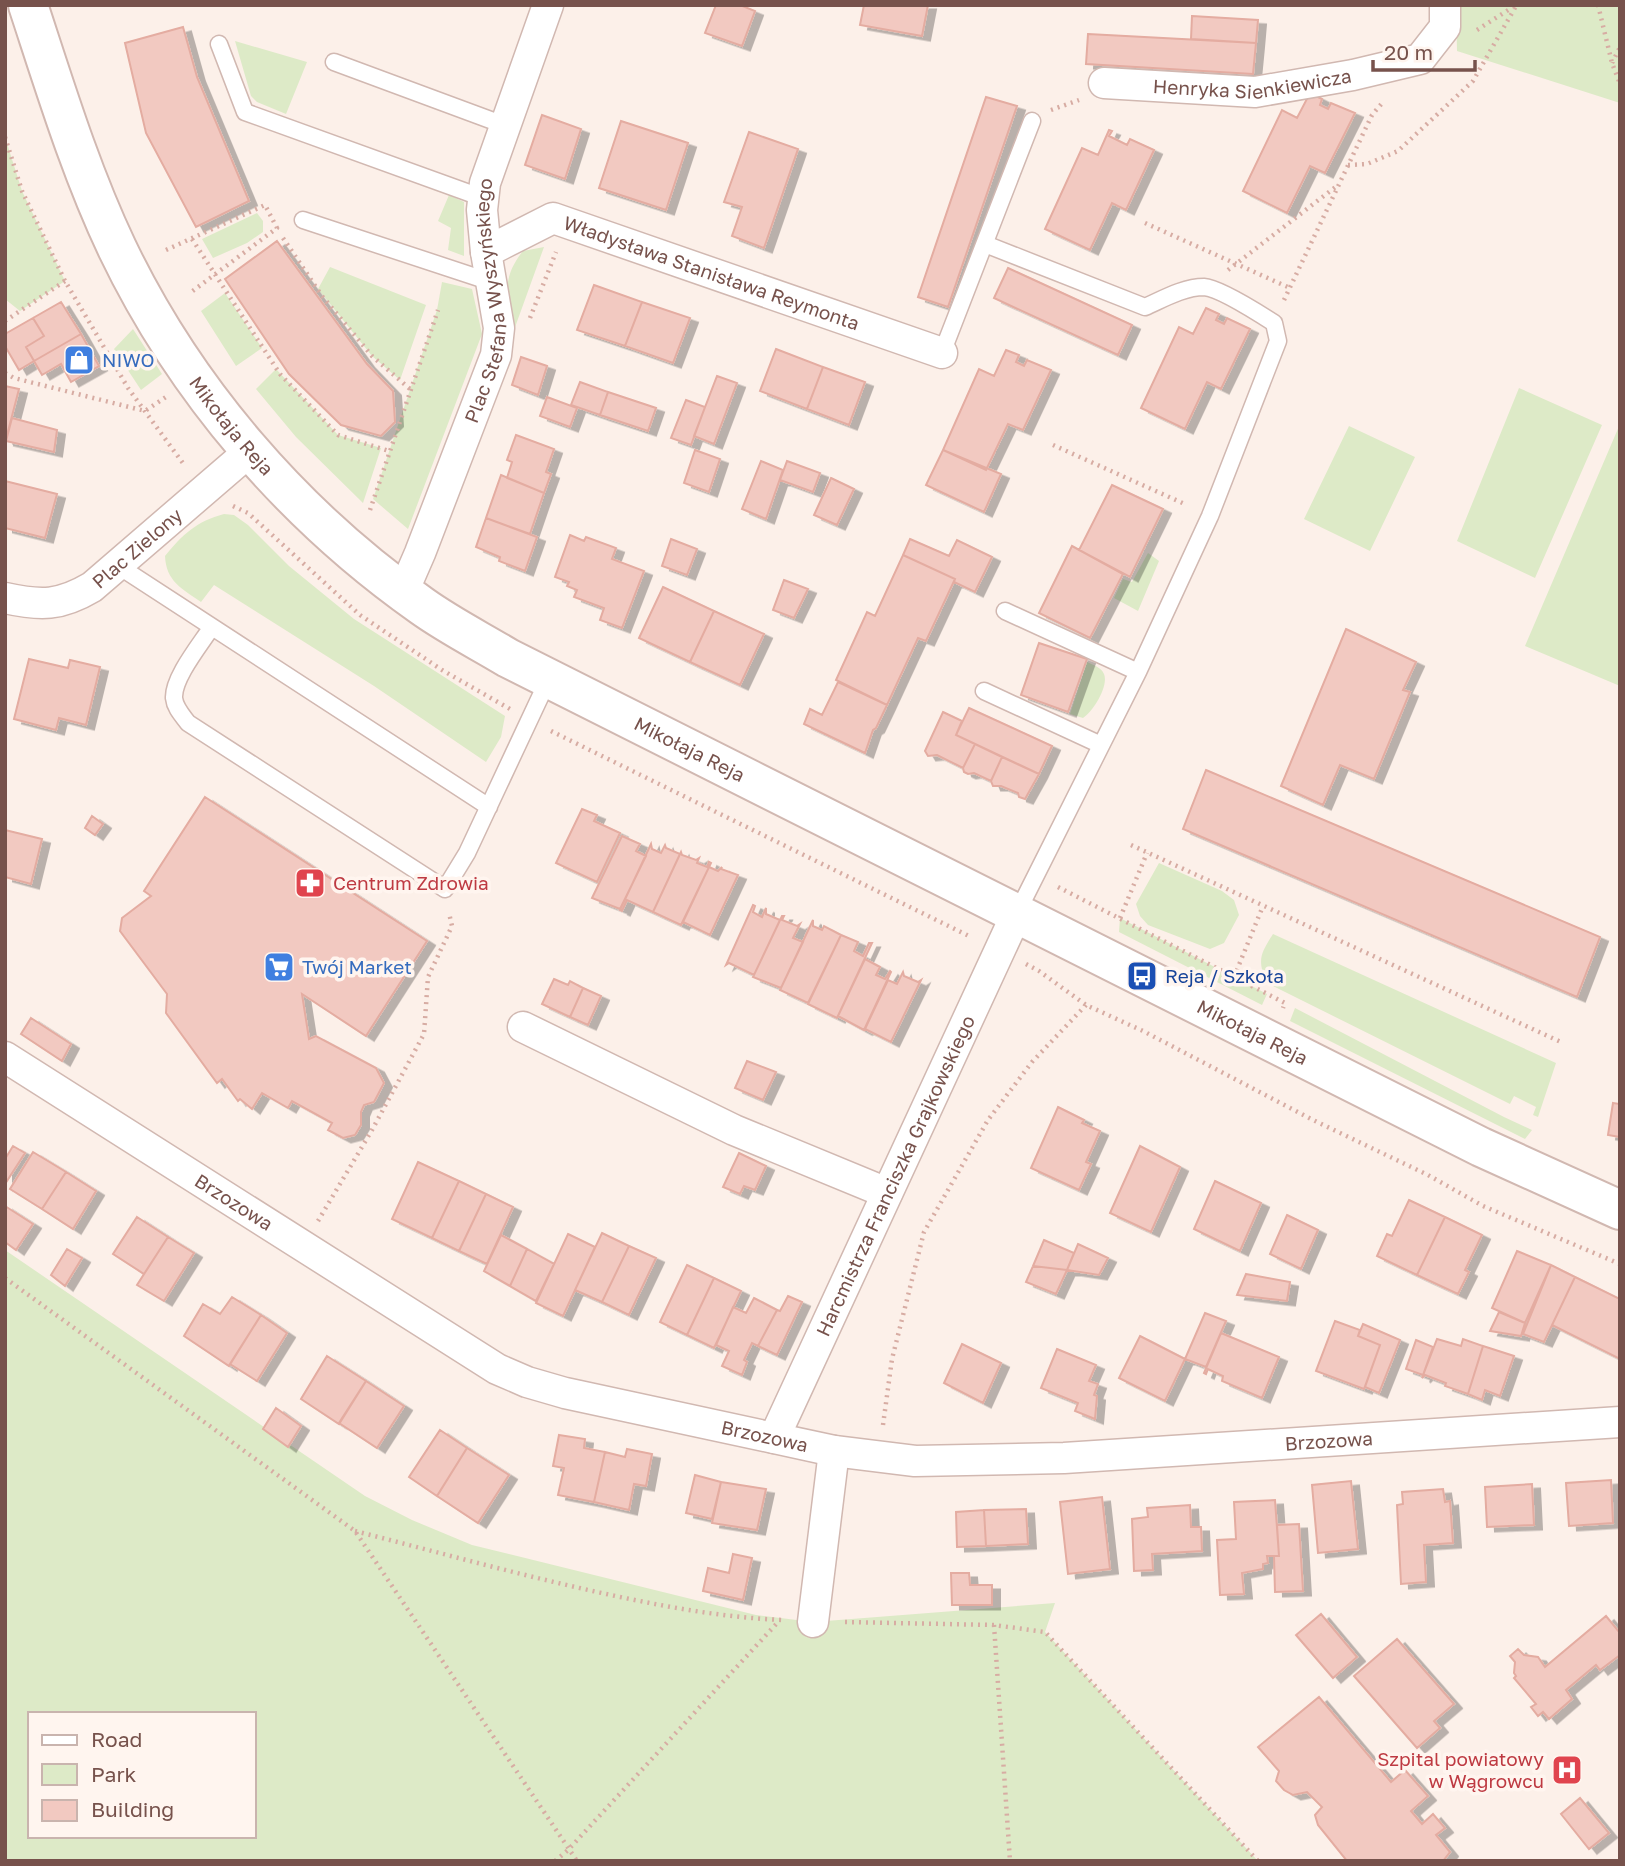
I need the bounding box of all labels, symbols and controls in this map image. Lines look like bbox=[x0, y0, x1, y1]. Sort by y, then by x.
scale bar bbox=[1373, 28, 1474, 72]
text: 20 m bbox=[1384, 39, 1433, 65]
street label: Henryka Sienkiewicza bbox=[1152, 63, 1353, 103]
street label: Plac Stefana Wyszyńskiego bbox=[459, 177, 510, 426]
street label: Władysława Stanisława Reymonta bbox=[561, 211, 863, 335]
shop icon: NIWO bbox=[62, 343, 96, 377]
place label: NIWO bbox=[102, 348, 155, 371]
street label: Mikołaja Reja bbox=[185, 371, 279, 480]
street label: Plac Zielony bbox=[87, 503, 187, 593]
street label: Mikołaja Reja bbox=[631, 711, 749, 786]
pharmacy icon: Centrum Zdrowia bbox=[293, 866, 327, 900]
place label: Centrum Zdrowia bbox=[333, 871, 489, 894]
supermarket icon: Twój Market bbox=[262, 950, 296, 984]
place label: Twój Market bbox=[302, 955, 412, 978]
bus stop icon: Reja / Szkoła bbox=[1125, 959, 1159, 993]
place label: Reja / Szkoła bbox=[1165, 964, 1284, 987]
street label: Mikołaja Reja bbox=[1194, 994, 1312, 1069]
street label: Harcmistrza Franciszka Grajkowskiego bbox=[811, 1011, 979, 1340]
street label: Brzozowa bbox=[191, 1168, 278, 1235]
street label: Brzozowa bbox=[719, 1415, 810, 1456]
street label: Brzozowa bbox=[1284, 1426, 1373, 1455]
legend bbox=[28, 1712, 256, 1838]
text: Road bbox=[91, 1726, 142, 1752]
place label: Szpital powiatowy w Wągrowcu bbox=[1377, 1747, 1544, 1792]
hospital icon: Szpital powiatowy w Wągrowcu bbox=[1550, 1753, 1584, 1787]
text: Park bbox=[91, 1761, 137, 1787]
text: Building bbox=[91, 1796, 174, 1822]

